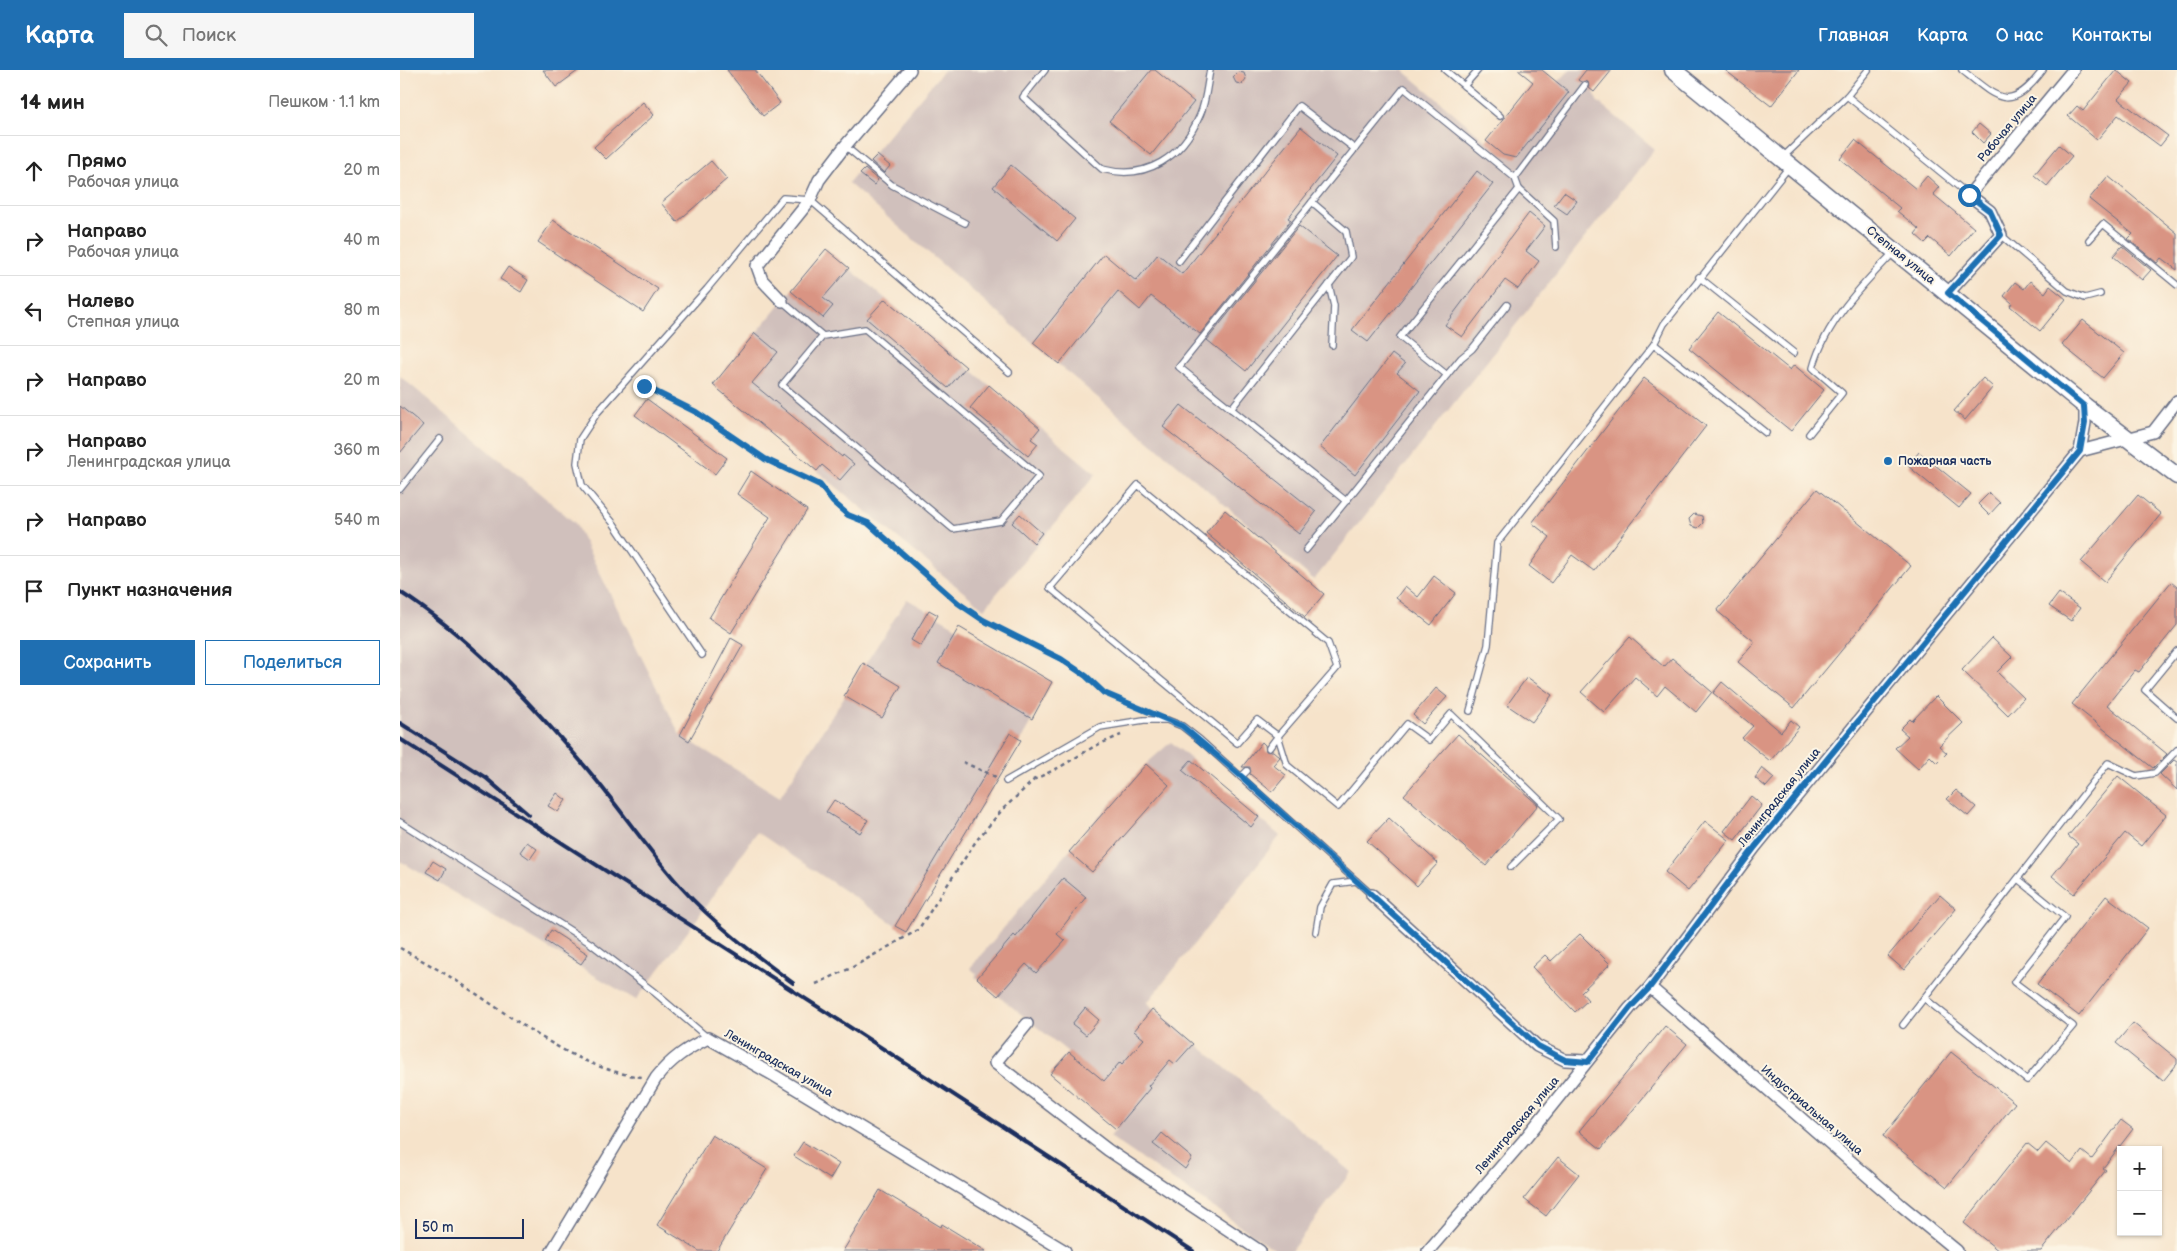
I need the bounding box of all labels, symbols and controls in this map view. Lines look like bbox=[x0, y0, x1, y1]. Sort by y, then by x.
search box bbox=[124, 13, 474, 58]
text: Карта bbox=[25, 21, 94, 50]
icon: search bbox=[142, 21, 170, 49]
text: Поиск bbox=[182, 24, 236, 47]
text: Главная bbox=[1818, 25, 1889, 46]
text: Карта bbox=[1917, 25, 1968, 46]
text: О нас bbox=[1996, 25, 2043, 46]
text: Контакты bbox=[2071, 25, 2152, 46]
text: 14 мин bbox=[20, 90, 85, 115]
street label: Рабочая улица bbox=[1975, 91, 2040, 165]
text: Пешком · 1.1 km bbox=[268, 93, 380, 112]
text: Прямо bbox=[67, 150, 127, 173]
icon: ahead bbox=[20, 157, 48, 185]
text: 20 m bbox=[344, 161, 380, 180]
text: Рабочая улица bbox=[67, 173, 179, 192]
route start bbox=[1958, 184, 1981, 207]
text: Направо bbox=[67, 220, 147, 243]
street label: Степная улица bbox=[1863, 223, 1938, 288]
icon: right bbox=[20, 227, 48, 255]
text: 40 m bbox=[343, 231, 380, 250]
text: Рабочая улица bbox=[67, 243, 179, 262]
text: Налево bbox=[67, 290, 134, 313]
icon: left bbox=[20, 297, 48, 325]
text: 80 m bbox=[344, 301, 380, 320]
text: Степная улица bbox=[67, 313, 179, 332]
icon: right bbox=[20, 367, 48, 395]
text: Направо bbox=[67, 369, 147, 392]
text: 20 m bbox=[344, 371, 380, 390]
route end bbox=[633, 375, 656, 398]
text: Направо bbox=[67, 430, 147, 453]
icon: right bbox=[20, 437, 48, 465]
text: 360 m bbox=[333, 441, 380, 460]
text: Ленинградская улица bbox=[67, 453, 231, 472]
place label: Пожарная часть bbox=[1898, 454, 1992, 469]
marker: Пожарная часть bbox=[1882, 455, 1894, 467]
icon: right bbox=[20, 507, 48, 535]
text: Направо bbox=[67, 509, 147, 532]
text: 540 m bbox=[334, 511, 380, 530]
icon: arrive bbox=[20, 577, 48, 605]
text: Пункт назначения bbox=[67, 579, 232, 602]
button: Сохранить bbox=[20, 640, 195, 685]
button: Поделиться bbox=[205, 640, 380, 685]
street label: Ленинградская улица bbox=[1734, 745, 1824, 850]
street label: Ленинградская улица bbox=[721, 1026, 836, 1101]
street label: Индустриальная улица bbox=[1758, 1062, 1866, 1159]
street label: Ленинградская улица bbox=[1472, 1073, 1563, 1178]
map controls bbox=[2117, 1146, 2162, 1236]
button: + bbox=[2117, 1146, 2162, 1191]
button: − bbox=[2117, 1191, 2162, 1236]
scale bar bbox=[415, 1216, 524, 1239]
text: 50 m bbox=[422, 1219, 454, 1236]

